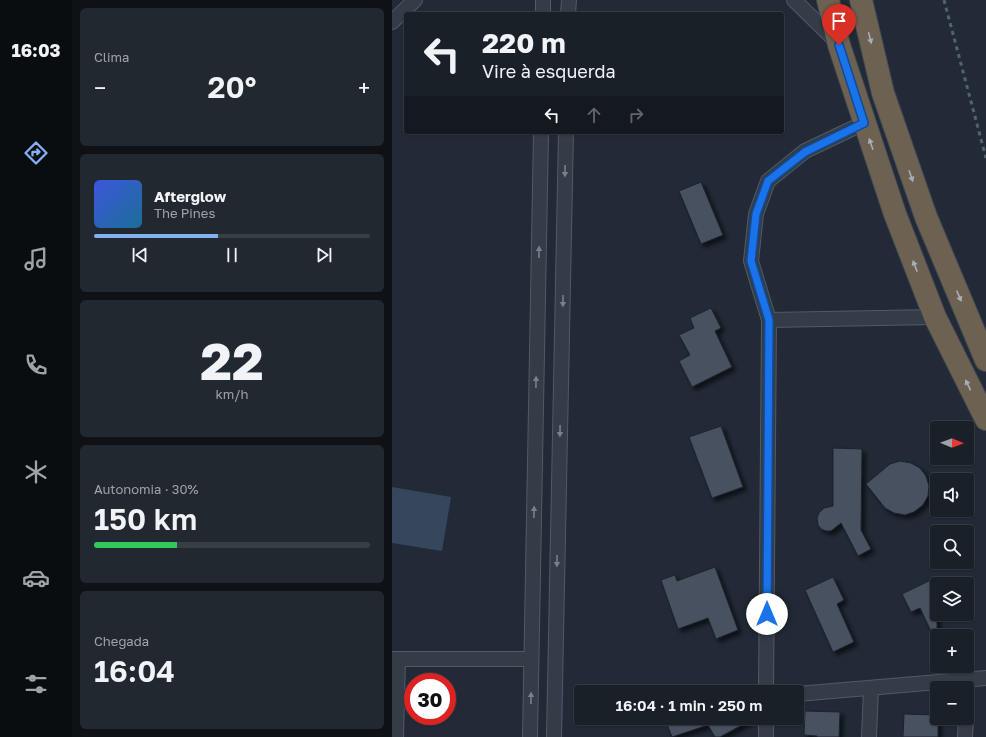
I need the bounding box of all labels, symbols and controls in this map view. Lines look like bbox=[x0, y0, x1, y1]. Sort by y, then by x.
pin bbox=[822, 4, 856, 45]
icon: arrive bbox=[828, 10, 850, 32]
text: 220 m bbox=[482, 26, 566, 59]
icon: left bbox=[416, 28, 468, 80]
one-way arrow bbox=[867, 32, 873, 44]
text: 16:03 bbox=[11, 39, 61, 61]
text: Clima bbox=[94, 49, 129, 65]
text: Vire à esquerda bbox=[482, 60, 616, 82]
text: 20° bbox=[208, 69, 256, 105]
text: − bbox=[94, 74, 106, 101]
text: + bbox=[358, 74, 370, 101]
icon: left bbox=[541, 104, 563, 126]
icon: ahead bbox=[583, 104, 605, 126]
icon: right bbox=[625, 104, 647, 126]
one-way arrow bbox=[868, 137, 874, 149]
icon: directions bbox=[22, 139, 50, 167]
one-way arrow bbox=[562, 165, 568, 178]
one-way arrow bbox=[909, 170, 915, 182]
text: Afterglow bbox=[154, 187, 226, 205]
text: The Pines bbox=[154, 205, 215, 221]
icon: previous bbox=[129, 244, 151, 266]
icon: pause bbox=[221, 244, 243, 266]
icon: next bbox=[313, 244, 335, 266]
icon: music bbox=[22, 245, 50, 273]
one-way arrow bbox=[535, 246, 542, 258]
one-way arrow bbox=[912, 260, 918, 272]
one-way arrow bbox=[956, 291, 962, 302]
one-way arrow bbox=[559, 295, 566, 307]
text: 22 bbox=[200, 329, 264, 391]
icon: phone bbox=[22, 351, 50, 379]
one-way arrow bbox=[533, 375, 539, 388]
one-way arrow bbox=[965, 379, 972, 390]
text: km/h bbox=[215, 386, 249, 402]
north arrow bbox=[930, 421, 974, 465]
map controls bbox=[930, 421, 974, 725]
one-way arrow bbox=[557, 425, 563, 438]
icon: climate bbox=[22, 458, 50, 486]
button: sound bbox=[930, 473, 974, 517]
text: Autonomia · 30% bbox=[94, 481, 198, 497]
text: 150 km bbox=[94, 501, 197, 537]
one-way arrow bbox=[531, 505, 537, 518]
button: search bbox=[930, 525, 974, 569]
one-way arrow bbox=[554, 555, 560, 568]
icon: car bbox=[22, 564, 50, 592]
button: layers bbox=[930, 577, 974, 621]
position arrow bbox=[746, 593, 788, 635]
button: + bbox=[930, 629, 974, 673]
text: Chegada bbox=[94, 633, 149, 649]
text: 16:04 bbox=[94, 653, 175, 689]
icon: filters bbox=[22, 670, 50, 698]
speed limit sign: 30 bbox=[404, 673, 456, 725]
button: − bbox=[930, 681, 974, 725]
one-way arrow bbox=[528, 691, 534, 704]
text: 16:04 · 1 min · 250 m bbox=[616, 696, 762, 714]

